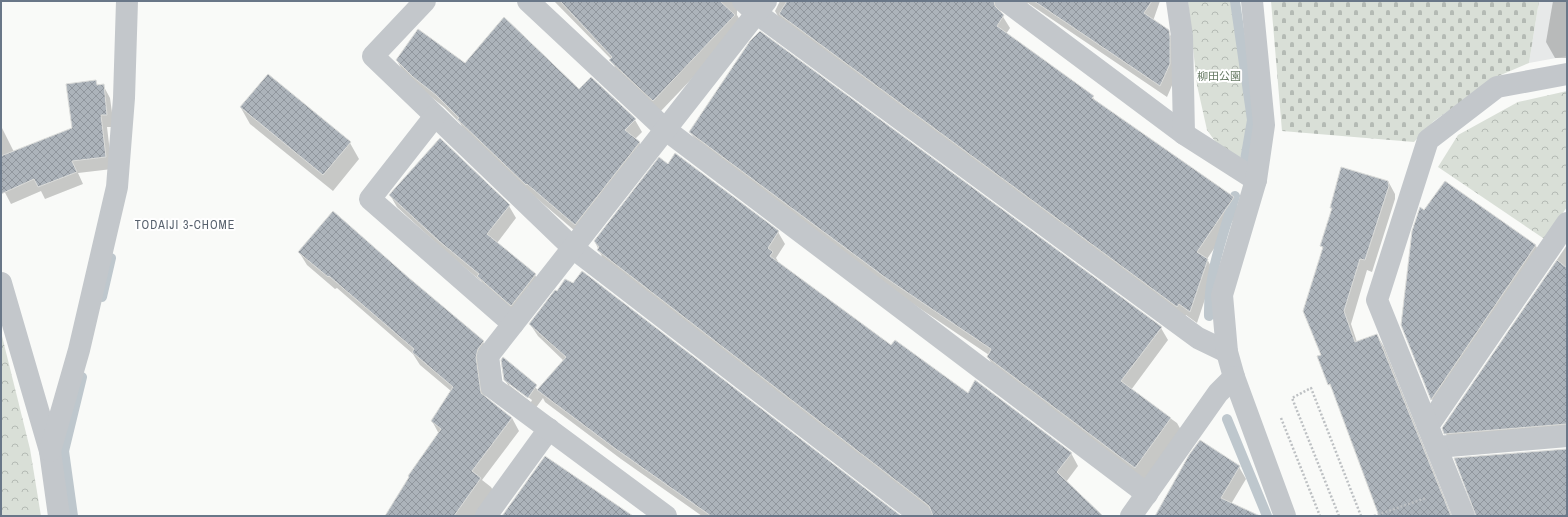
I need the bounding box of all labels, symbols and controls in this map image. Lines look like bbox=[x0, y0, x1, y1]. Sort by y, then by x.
park label: 柳田公園 bbox=[1197, 69, 1241, 83]
district label: TODAIJI 3-CHOME bbox=[135, 217, 235, 233]

